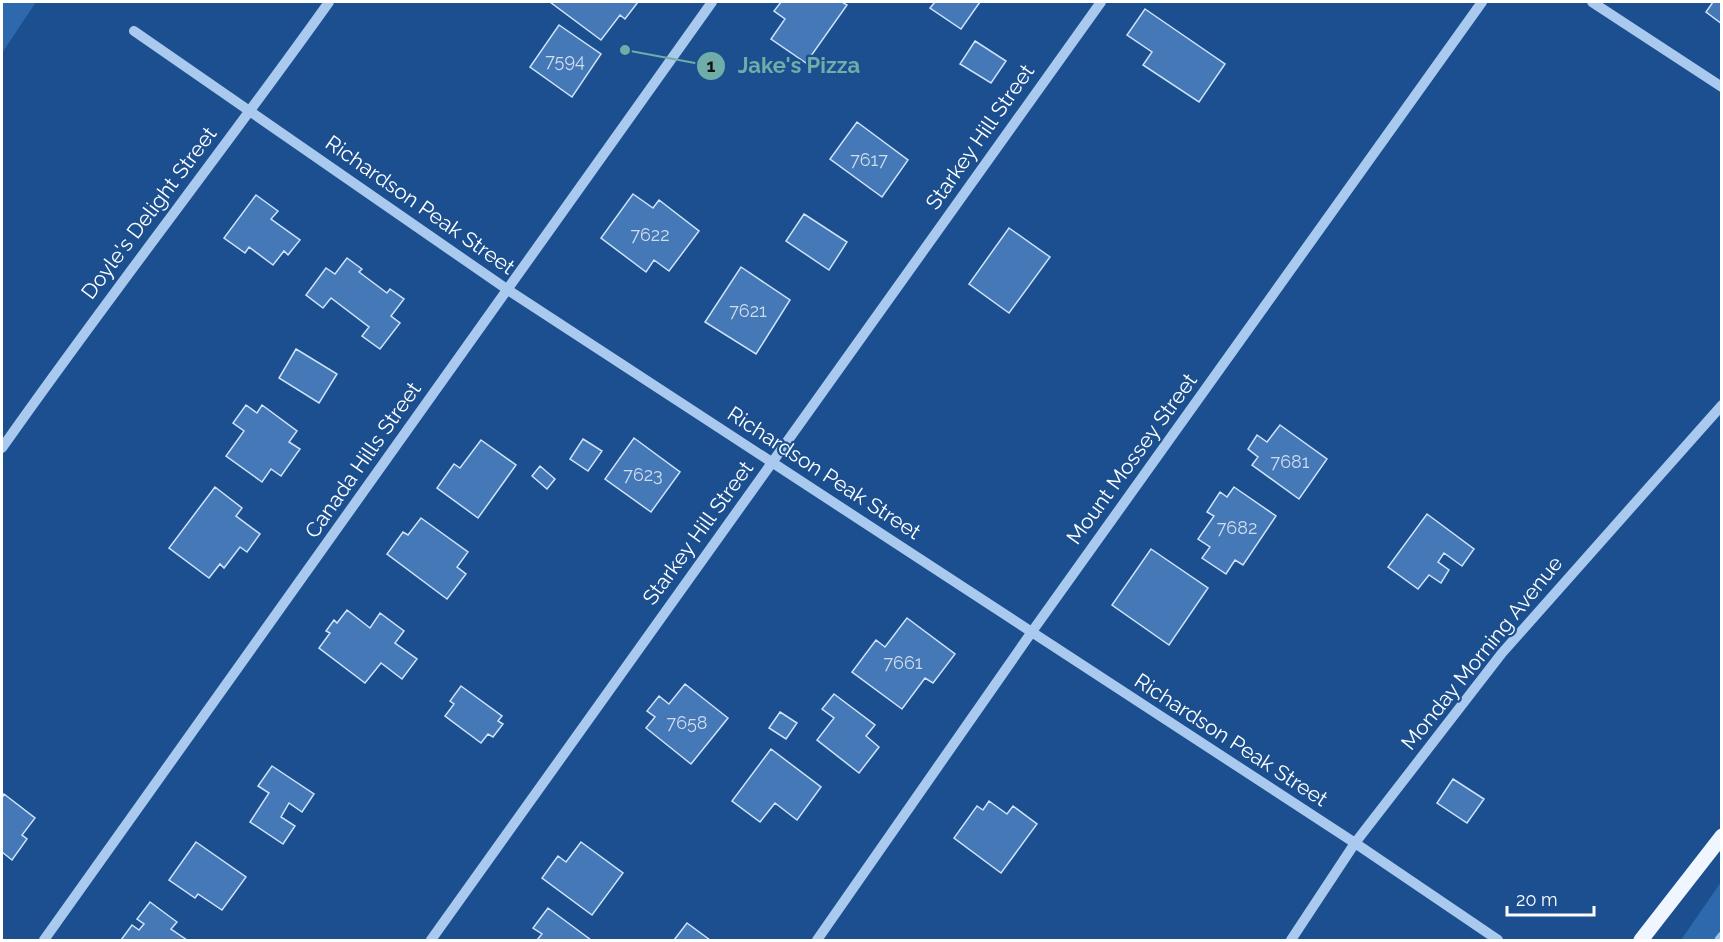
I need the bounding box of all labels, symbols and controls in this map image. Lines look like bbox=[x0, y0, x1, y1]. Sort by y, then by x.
callout: Jake's Pizza bbox=[696, 46, 873, 86]
house number: 7594 bbox=[545, 50, 585, 71]
text: Jake's Pizza bbox=[738, 52, 860, 78]
text: 1 bbox=[707, 55, 716, 76]
street label: Starkey Hill Street bbox=[920, 59, 1039, 214]
street label: Doyle's Delight Street bbox=[76, 122, 222, 304]
street label: Richardson Peak Street bbox=[321, 130, 520, 279]
house number: 7617 bbox=[850, 149, 888, 170]
house number: 7622 bbox=[630, 224, 670, 245]
house number: 7621 bbox=[729, 300, 767, 321]
street label: Mount Mossey Street bbox=[1061, 368, 1202, 549]
street label: Canada Hills Street bbox=[299, 377, 426, 543]
street label: Richardson Peak Street bbox=[723, 401, 925, 544]
house number: 7681 bbox=[1271, 451, 1310, 472]
street label: Starkey Hill Street bbox=[637, 456, 758, 609]
house number: 7623 bbox=[623, 464, 663, 485]
house number: 7682 bbox=[1217, 517, 1257, 538]
street label: Monday Morning Avenue bbox=[1396, 551, 1567, 755]
house number: 7661 bbox=[883, 652, 923, 673]
street label: Richardson Peak Street bbox=[1130, 668, 1332, 811]
house number: 7658 bbox=[667, 712, 707, 733]
scale bar bbox=[1507, 879, 1594, 917]
text: 20 m bbox=[1516, 889, 1558, 910]

